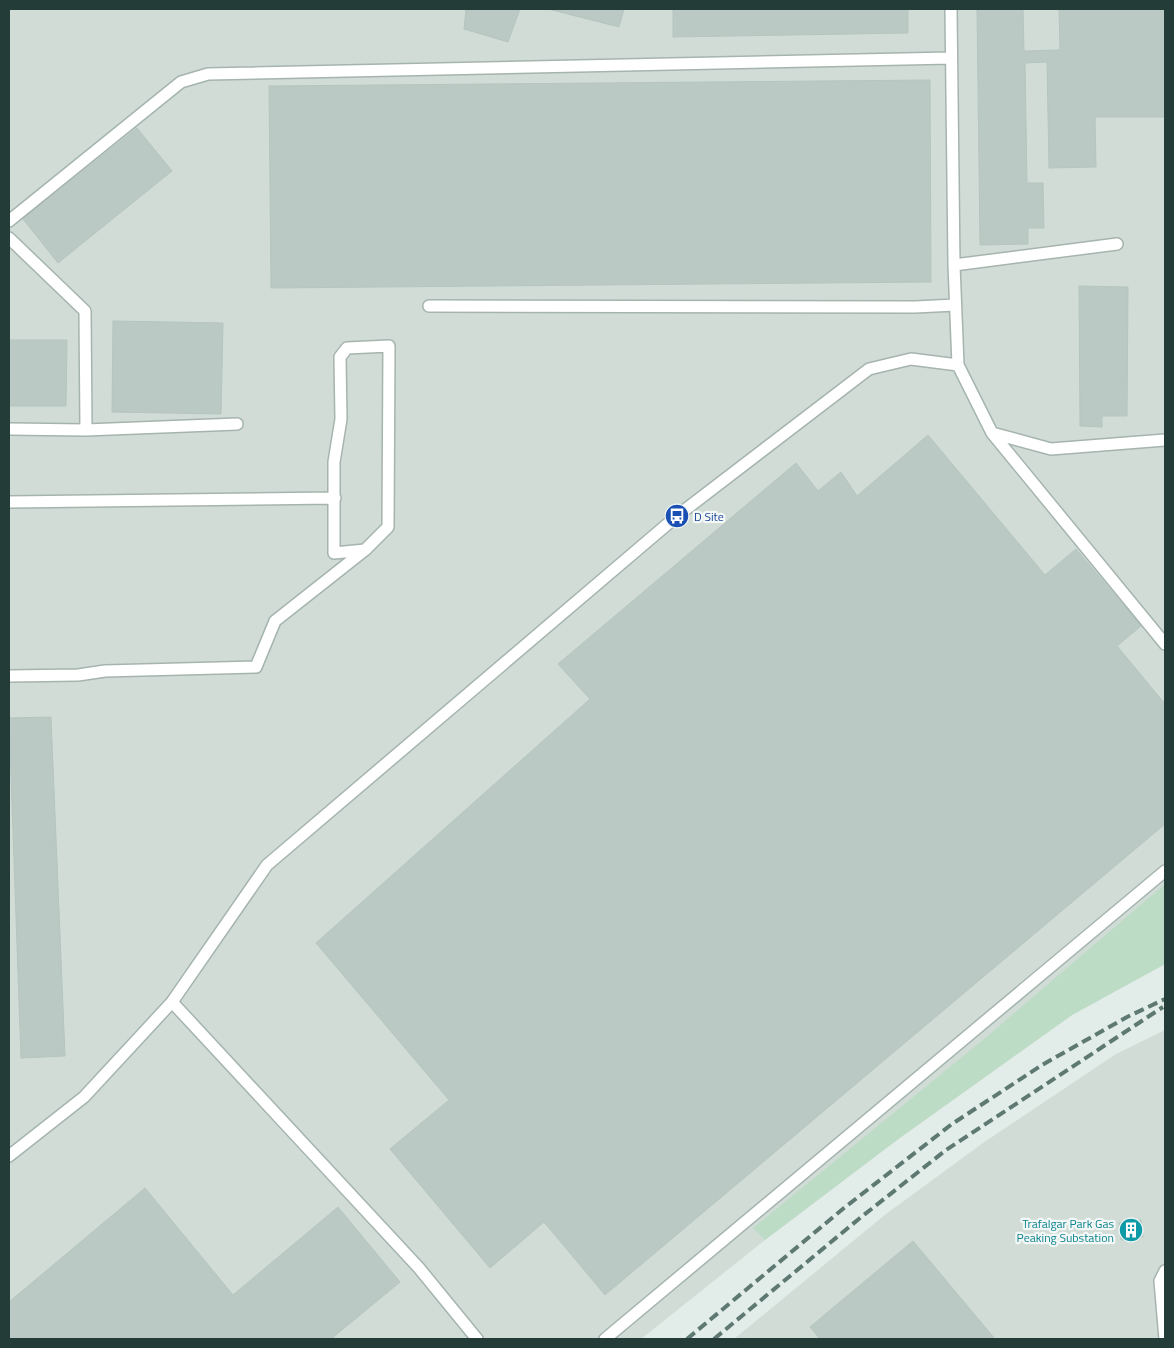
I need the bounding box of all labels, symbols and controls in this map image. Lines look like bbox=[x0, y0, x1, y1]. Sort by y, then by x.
bus stop icon: D Site bbox=[664, 503, 690, 529]
place label: D Site bbox=[694, 507, 724, 526]
place label: Trafalgar Park Gas Peaking Substation bbox=[1017, 1214, 1114, 1247]
building icon: Trafalgar Park Gas Peaking Substation bbox=[1118, 1217, 1144, 1243]

